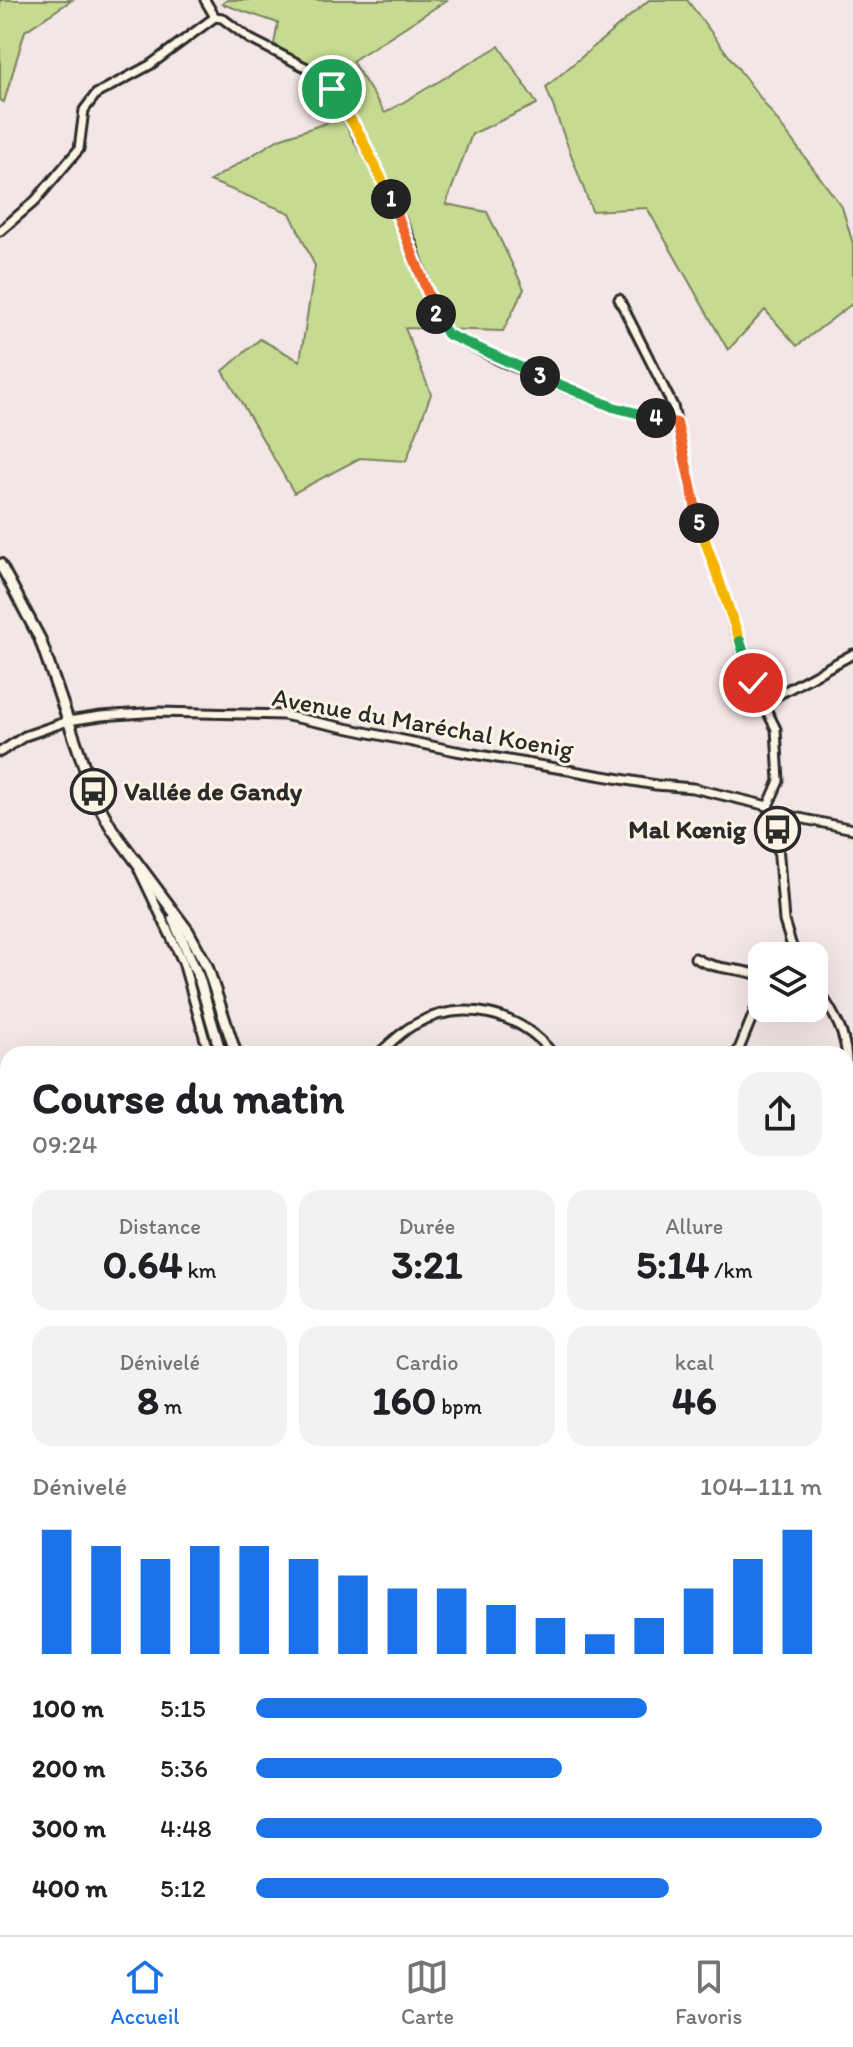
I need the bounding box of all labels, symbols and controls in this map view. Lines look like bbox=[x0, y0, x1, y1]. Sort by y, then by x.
pin bbox=[298, 55, 366, 123]
icon: arrive bbox=[310, 67, 354, 111]
pin: 1 bbox=[371, 179, 411, 219]
text: 1 bbox=[386, 185, 396, 212]
pin: 2 bbox=[416, 294, 456, 334]
text: 2 bbox=[430, 300, 442, 327]
pin: 3 bbox=[520, 356, 560, 396]
text: 3 bbox=[534, 362, 546, 389]
pin: 4 bbox=[636, 398, 676, 438]
text: 4 bbox=[649, 404, 663, 431]
pin: 5 bbox=[679, 503, 719, 543]
text: 5 bbox=[693, 509, 705, 536]
pin bbox=[719, 649, 787, 717]
icon: check bbox=[731, 661, 775, 705]
street label: Avenue du Maréchal Koenig bbox=[270, 681, 577, 765]
bus stop icon: Vallée de Gandy bbox=[69, 767, 117, 815]
place label: Vallée de Gandy bbox=[124, 775, 303, 807]
bus stop icon: Mal Kœnig bbox=[753, 805, 801, 853]
place label: Mal Kœnig bbox=[628, 813, 747, 845]
map controls bbox=[748, 942, 828, 1022]
button: layers bbox=[748, 942, 828, 1022]
text: Course du matin bbox=[32, 1071, 344, 1124]
button: share bbox=[738, 1072, 822, 1156]
text: 09:24 bbox=[32, 1128, 97, 1160]
text: Distance bbox=[118, 1213, 201, 1240]
text: Durée bbox=[399, 1213, 455, 1240]
text: Allure bbox=[665, 1213, 723, 1240]
text: 0.64 bbox=[103, 1240, 182, 1288]
text: 3:21 bbox=[391, 1240, 463, 1288]
text: 5:14 bbox=[636, 1240, 709, 1288]
text: km bbox=[182, 1257, 217, 1284]
text: /km bbox=[709, 1257, 753, 1284]
text: Dénivelé bbox=[119, 1349, 200, 1376]
text: Cardio bbox=[396, 1349, 458, 1376]
text: kcal bbox=[675, 1349, 714, 1376]
text: 8 bbox=[137, 1376, 159, 1424]
text: 160 bbox=[372, 1376, 436, 1424]
text: 46 bbox=[672, 1376, 717, 1424]
text: m bbox=[159, 1393, 182, 1420]
text: bpm bbox=[436, 1393, 482, 1420]
text: Dénivelé bbox=[32, 1470, 127, 1502]
text: 104–111 m bbox=[700, 1470, 822, 1502]
text: 100 m bbox=[32, 1692, 104, 1724]
text: 5:15 bbox=[160, 1692, 206, 1724]
text: 200 m bbox=[32, 1752, 105, 1784]
text: 5:36 bbox=[160, 1752, 208, 1784]
text: 300 m bbox=[32, 1812, 106, 1844]
text: 4:48 bbox=[160, 1812, 212, 1844]
text: 400 m bbox=[32, 1872, 107, 1904]
text: 5:12 bbox=[160, 1872, 206, 1904]
tab: Accueil bbox=[111, 1955, 180, 2030]
tab: Carte bbox=[401, 1955, 454, 2030]
tab: Favoris bbox=[675, 1955, 742, 2030]

